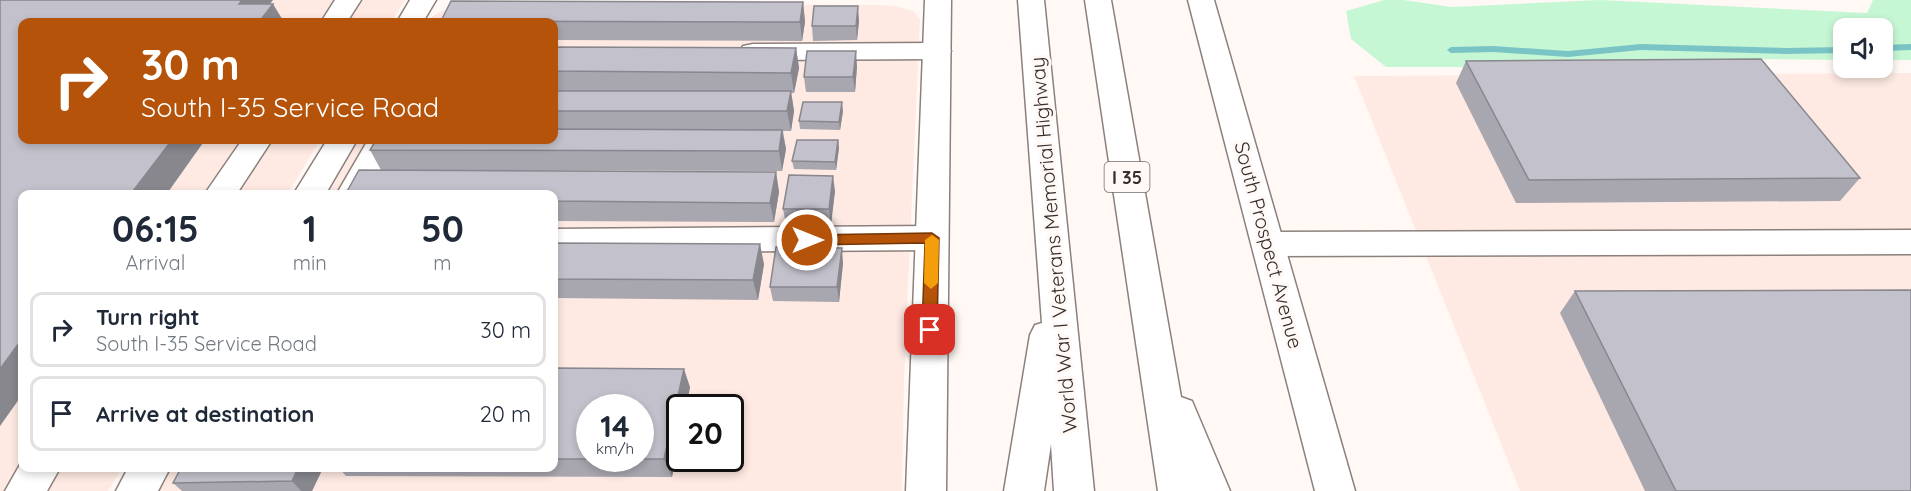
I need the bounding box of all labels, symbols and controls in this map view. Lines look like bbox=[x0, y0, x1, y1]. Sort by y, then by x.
map controls bbox=[1833, 18, 1893, 78]
button: sound bbox=[1833, 18, 1893, 78]
text: 30 m bbox=[141, 38, 240, 91]
icon: right bbox=[42, 42, 120, 120]
street label: World War I Veterans Memorial Highway bbox=[1024, 56, 1082, 434]
text: South I-35 Service Road bbox=[141, 90, 439, 124]
street label: South Prospect Avenue bbox=[1229, 139, 1309, 351]
road number: I 35 bbox=[1104, 162, 1150, 192]
text: 06:15 bbox=[112, 206, 199, 251]
text: 1 bbox=[303, 206, 317, 251]
text: 50 bbox=[421, 206, 464, 251]
position arrow bbox=[775, 208, 839, 272]
text: Arrival bbox=[125, 250, 185, 275]
text: min bbox=[293, 250, 327, 275]
text: m bbox=[433, 250, 452, 275]
text: Turn right bbox=[96, 303, 200, 331]
pin bbox=[904, 304, 955, 355]
icon: right bbox=[45, 313, 78, 346]
icon: arrive bbox=[913, 313, 946, 346]
text: 30 m bbox=[480, 316, 531, 344]
text: South I-35 Service Road bbox=[96, 331, 317, 356]
speed limit sign: 20 bbox=[666, 394, 744, 472]
icon: arrive bbox=[45, 397, 78, 430]
text: Arrive at destination bbox=[96, 400, 314, 428]
text: 20 m bbox=[480, 400, 531, 428]
text: 14 bbox=[600, 407, 630, 445]
text: km/h bbox=[596, 439, 634, 458]

